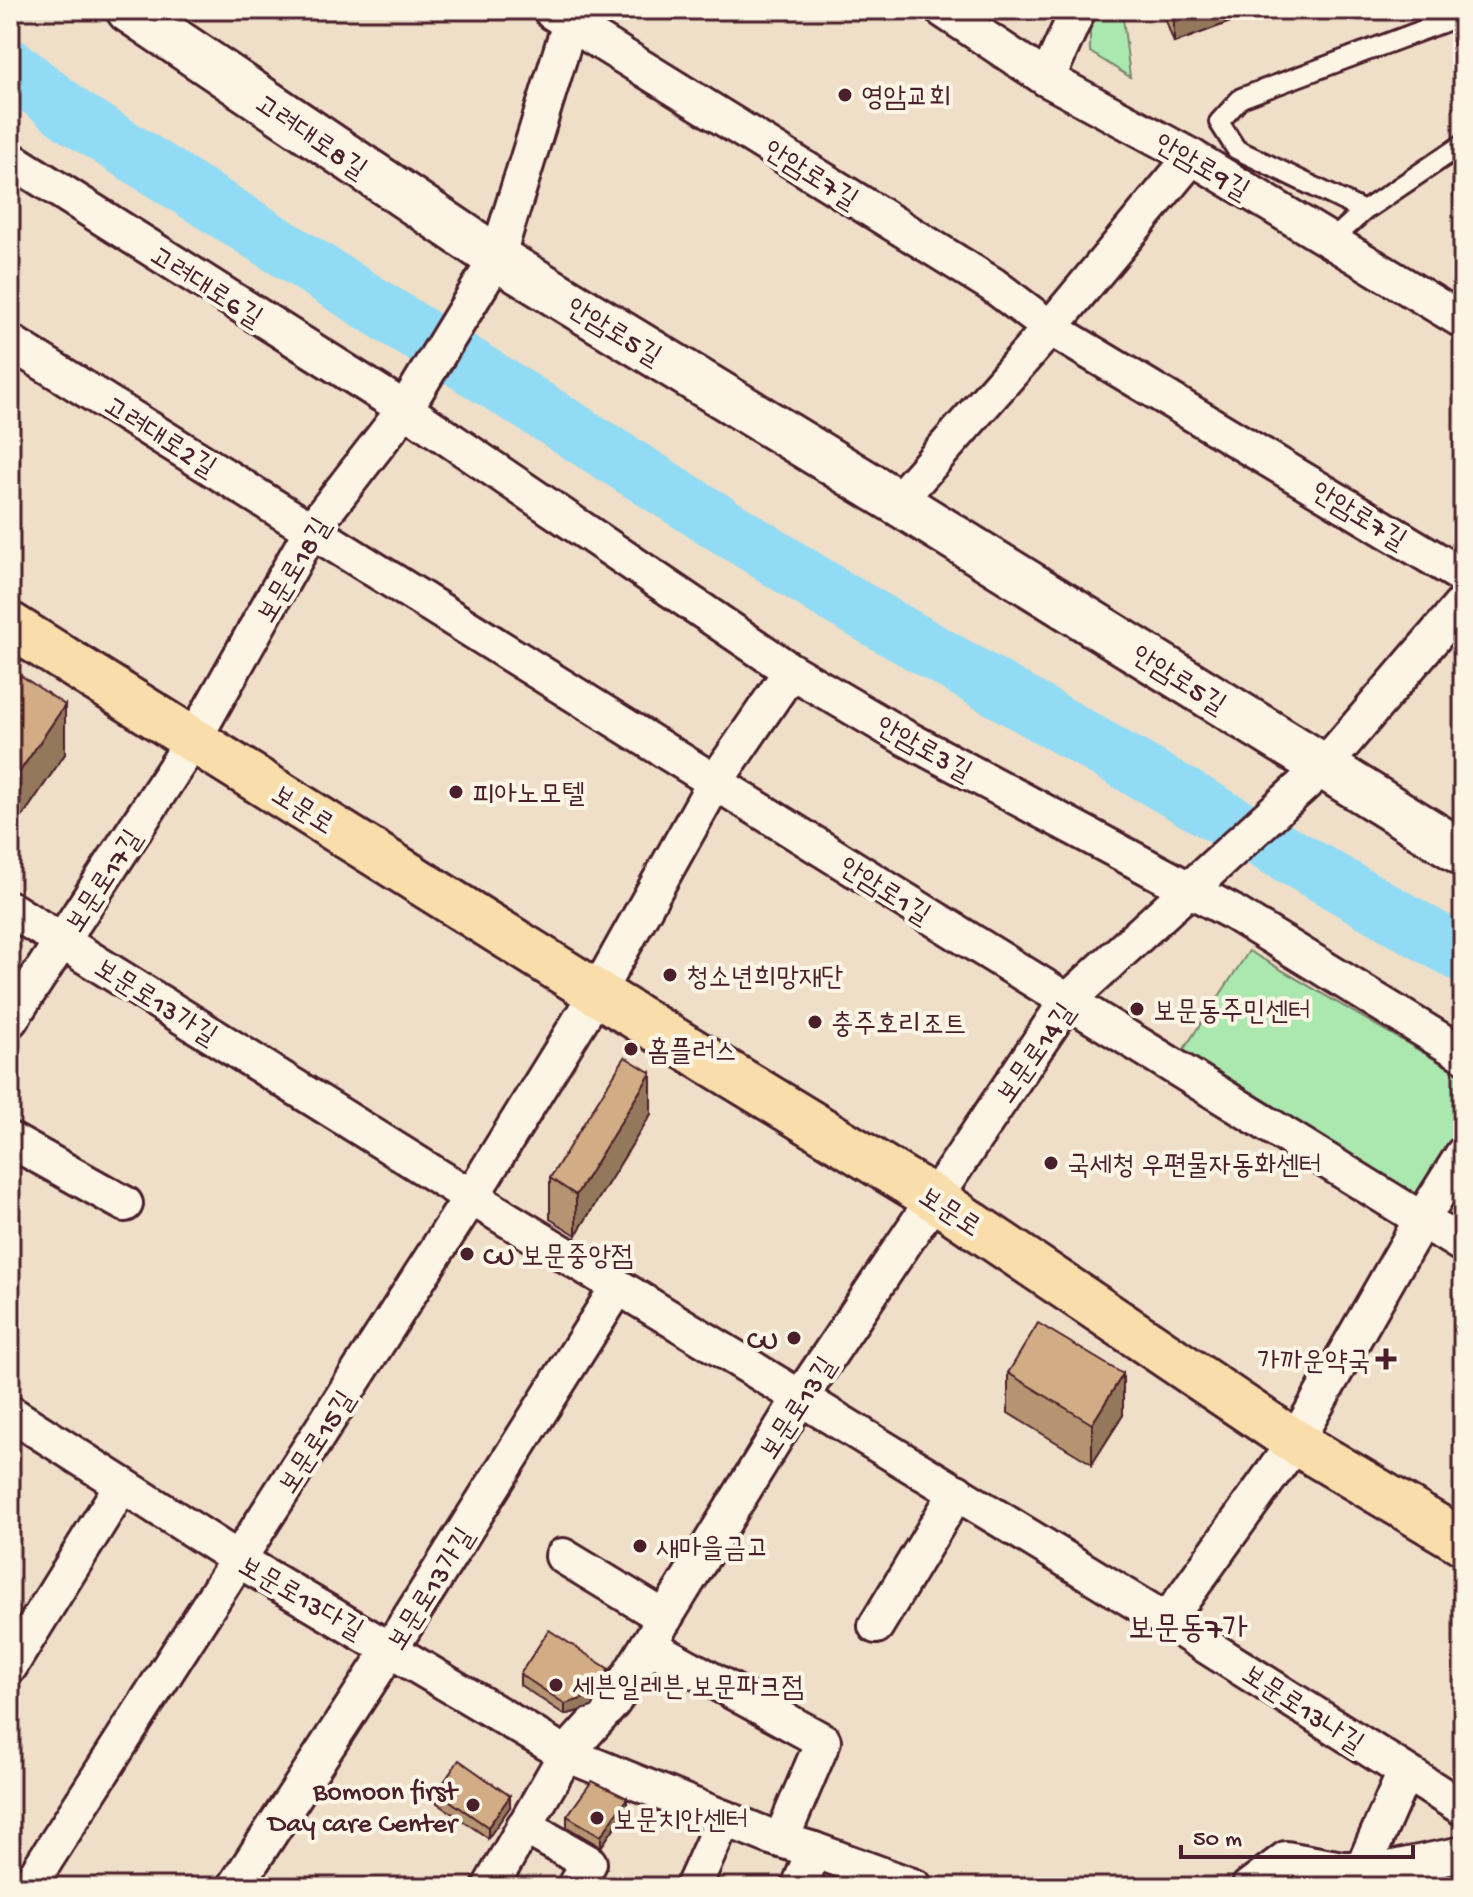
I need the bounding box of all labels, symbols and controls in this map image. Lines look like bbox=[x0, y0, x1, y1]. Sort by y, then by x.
place label: 영암교회 bbox=[861, 83, 951, 116]
marker: 영암교회 bbox=[836, 86, 854, 104]
street label: 고려대로8길 bbox=[247, 89, 372, 188]
street label: 안암로9길 bbox=[1147, 129, 1254, 209]
street label: 안암로7길 bbox=[756, 135, 863, 219]
street label: 고려대로6길 bbox=[142, 241, 267, 336]
street label: 안암로5길 bbox=[559, 293, 666, 375]
street label: 고려대로2길 bbox=[96, 391, 221, 486]
street label: 안암로7길 bbox=[1304, 477, 1411, 559]
street label: 보문로18길 bbox=[252, 513, 340, 630]
street label: 안암로5길 bbox=[1124, 640, 1231, 724]
street label: 안암로3길 bbox=[869, 711, 977, 791]
street label: 보문로 bbox=[264, 780, 339, 844]
place label: 피아노모텔 bbox=[472, 780, 585, 813]
marker: 피아노모텔 bbox=[447, 783, 465, 801]
street label: 보문로17길 bbox=[60, 825, 151, 940]
street label: 안암로1길 bbox=[832, 852, 935, 934]
street label: 보문로13가길 bbox=[87, 953, 222, 1055]
place label: 청소년희망재단 bbox=[686, 963, 844, 996]
marker: 청소년희망재단 bbox=[661, 966, 679, 984]
place label: 보문동주민센터 bbox=[1153, 997, 1311, 1030]
street label: 보문로14길 bbox=[991, 998, 1084, 1111]
marker: 보문동주민센터 bbox=[1128, 1000, 1146, 1018]
place label: 충주호리조트 bbox=[831, 1010, 966, 1043]
marker: 충주호리조트 bbox=[806, 1013, 824, 1031]
place label: 홈플러스 bbox=[647, 1036, 737, 1070]
marker: 홈플러스 bbox=[622, 1040, 640, 1058]
place label: 국세청 우편물자동화센터 bbox=[1067, 1151, 1321, 1184]
marker: 국세청 우편물자동화센터 bbox=[1042, 1154, 1060, 1172]
street label: 보문로 bbox=[911, 1182, 986, 1246]
place label: CU 보문중앙점 bbox=[483, 1242, 634, 1275]
marker: CU 보문중앙점 bbox=[458, 1245, 476, 1263]
place label: CU bbox=[747, 1326, 778, 1359]
marker: CU bbox=[785, 1329, 803, 1347]
place label: 가까운약국 bbox=[1257, 1347, 1370, 1380]
marker: 가까운약국 bbox=[1377, 1350, 1395, 1368]
street label: 보문로13길 bbox=[754, 1352, 845, 1467]
street label: 보문로15길 bbox=[273, 1386, 364, 1501]
street label: 보문로13가길 bbox=[382, 1523, 484, 1658]
place label: 새마을금고 bbox=[656, 1534, 769, 1567]
marker: 새마을금고 bbox=[631, 1537, 649, 1555]
street label: 보문로13다길 bbox=[232, 1551, 368, 1649]
district label: 보문동7가 bbox=[1128, 1612, 1248, 1650]
street label: 보문로13나길 bbox=[1234, 1659, 1369, 1762]
place label: 세븐일레븐 보문파크점 bbox=[572, 1673, 804, 1706]
marker: 세븐일레븐 보문파크점 bbox=[547, 1676, 565, 1694]
place label: Bomoon first Day care Center bbox=[266, 1777, 460, 1842]
marker: Bomoon first Day care Center bbox=[464, 1796, 482, 1814]
place label: 보문치안센터 bbox=[613, 1806, 748, 1839]
marker: 보문치안센터 bbox=[588, 1809, 606, 1827]
scale bar bbox=[1181, 1809, 1413, 1859]
text: 50 m bbox=[1193, 1826, 1242, 1855]

